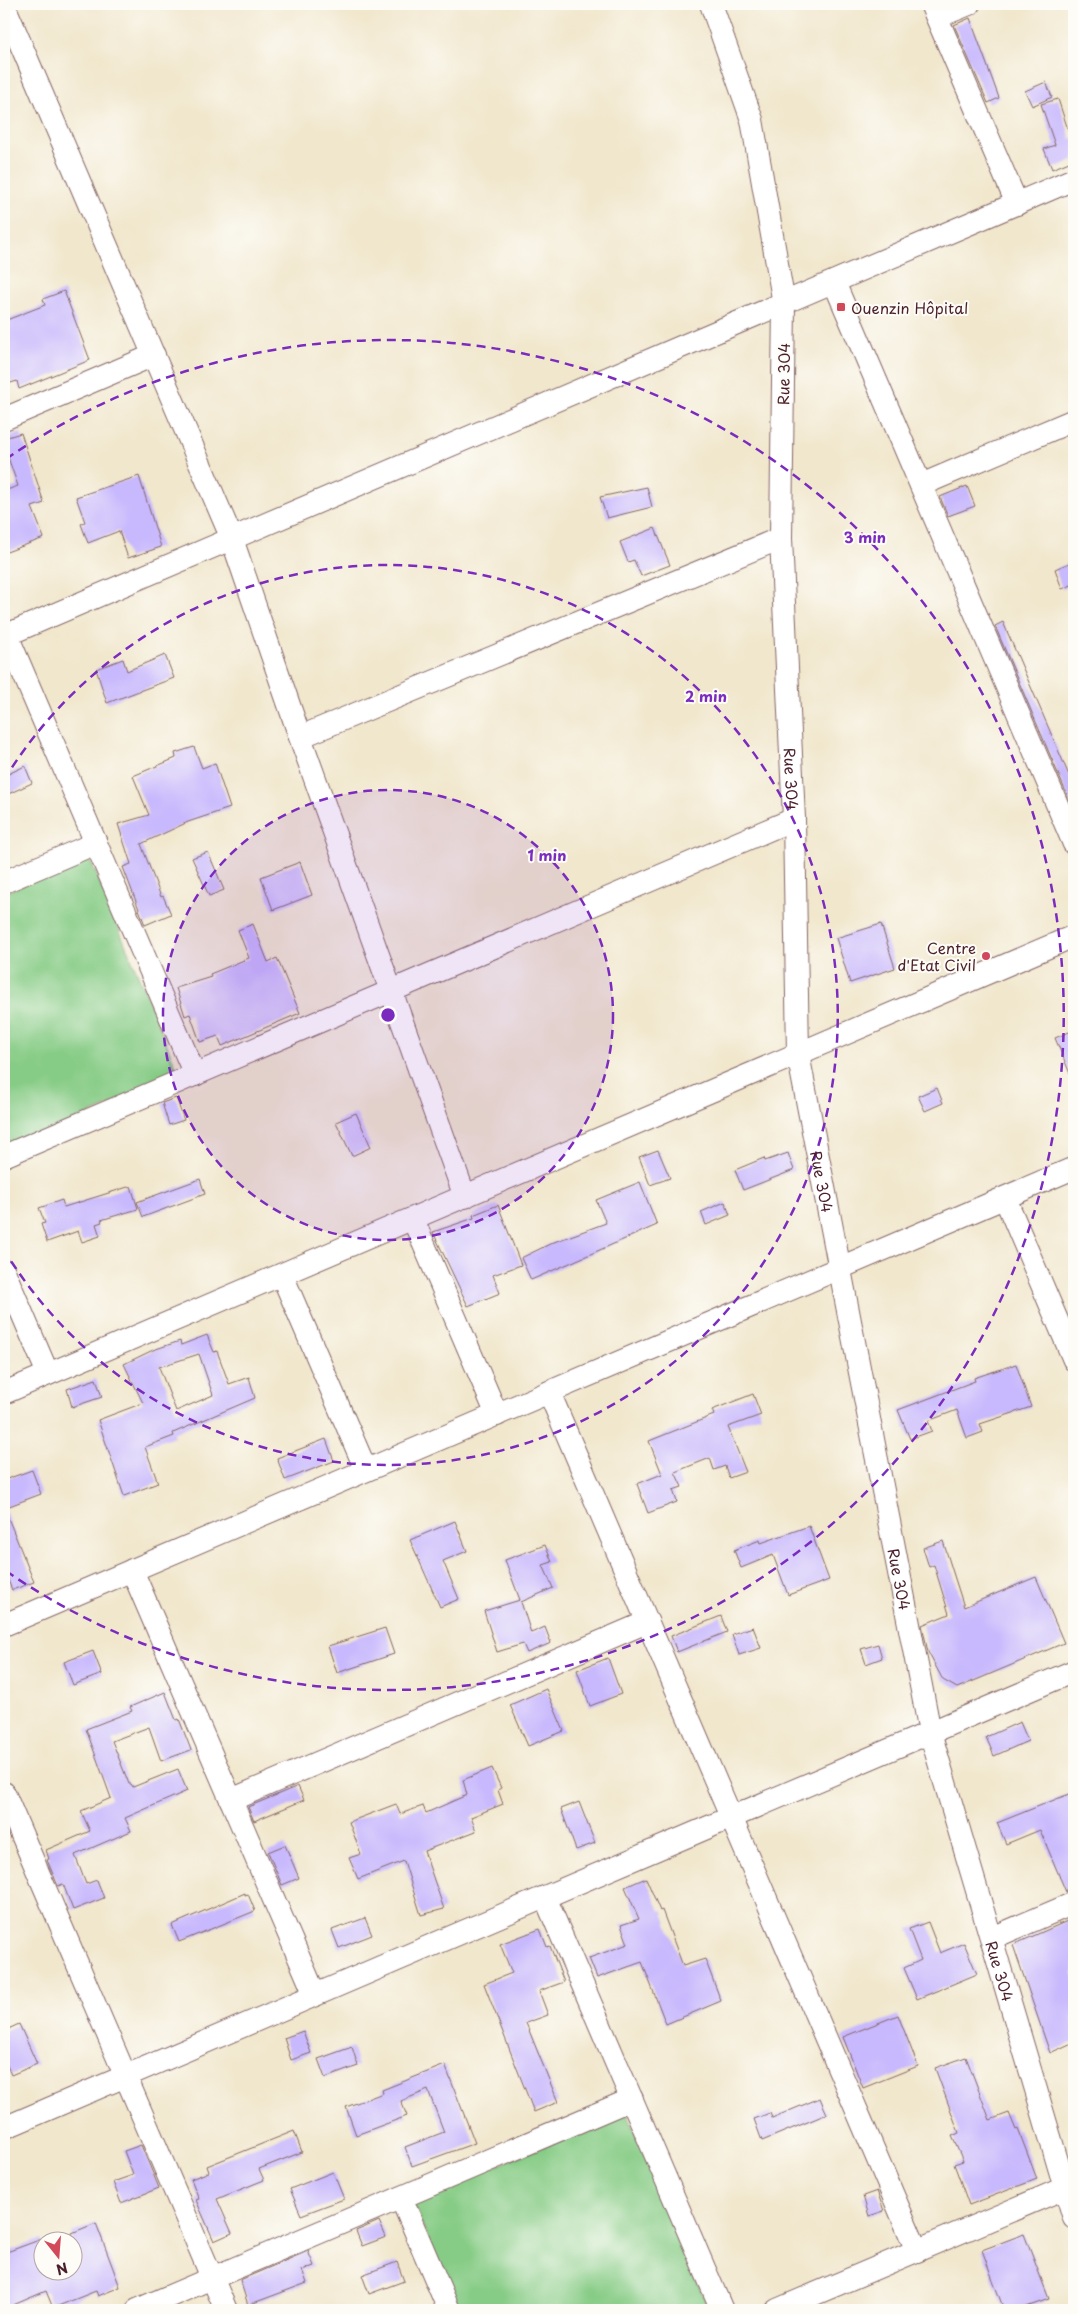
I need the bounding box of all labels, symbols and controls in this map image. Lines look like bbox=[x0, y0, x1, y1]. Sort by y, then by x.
place label: Ouenzin Hôpital bbox=[851, 296, 968, 319]
marker: Ouenzin Hôpital bbox=[835, 301, 847, 313]
street label: Rue 304 bbox=[771, 343, 795, 405]
text: 3 min bbox=[844, 525, 886, 548]
text: 2 min bbox=[685, 684, 727, 707]
street label: Rue 304 bbox=[779, 747, 805, 811]
text: 1 min bbox=[528, 843, 566, 866]
place label: Centre d'Etat Civil bbox=[897, 936, 976, 976]
marker: Centre d'Etat Civil bbox=[980, 950, 992, 962]
centre of rings bbox=[379, 1006, 397, 1024]
street label: Rue 304 bbox=[806, 1149, 840, 1214]
street label: Rue 304 bbox=[883, 1546, 917, 1612]
street label: Rue 304 bbox=[981, 1938, 1021, 2004]
north arrow bbox=[32, 2232, 82, 2282]
text: N bbox=[54, 2257, 70, 2281]

